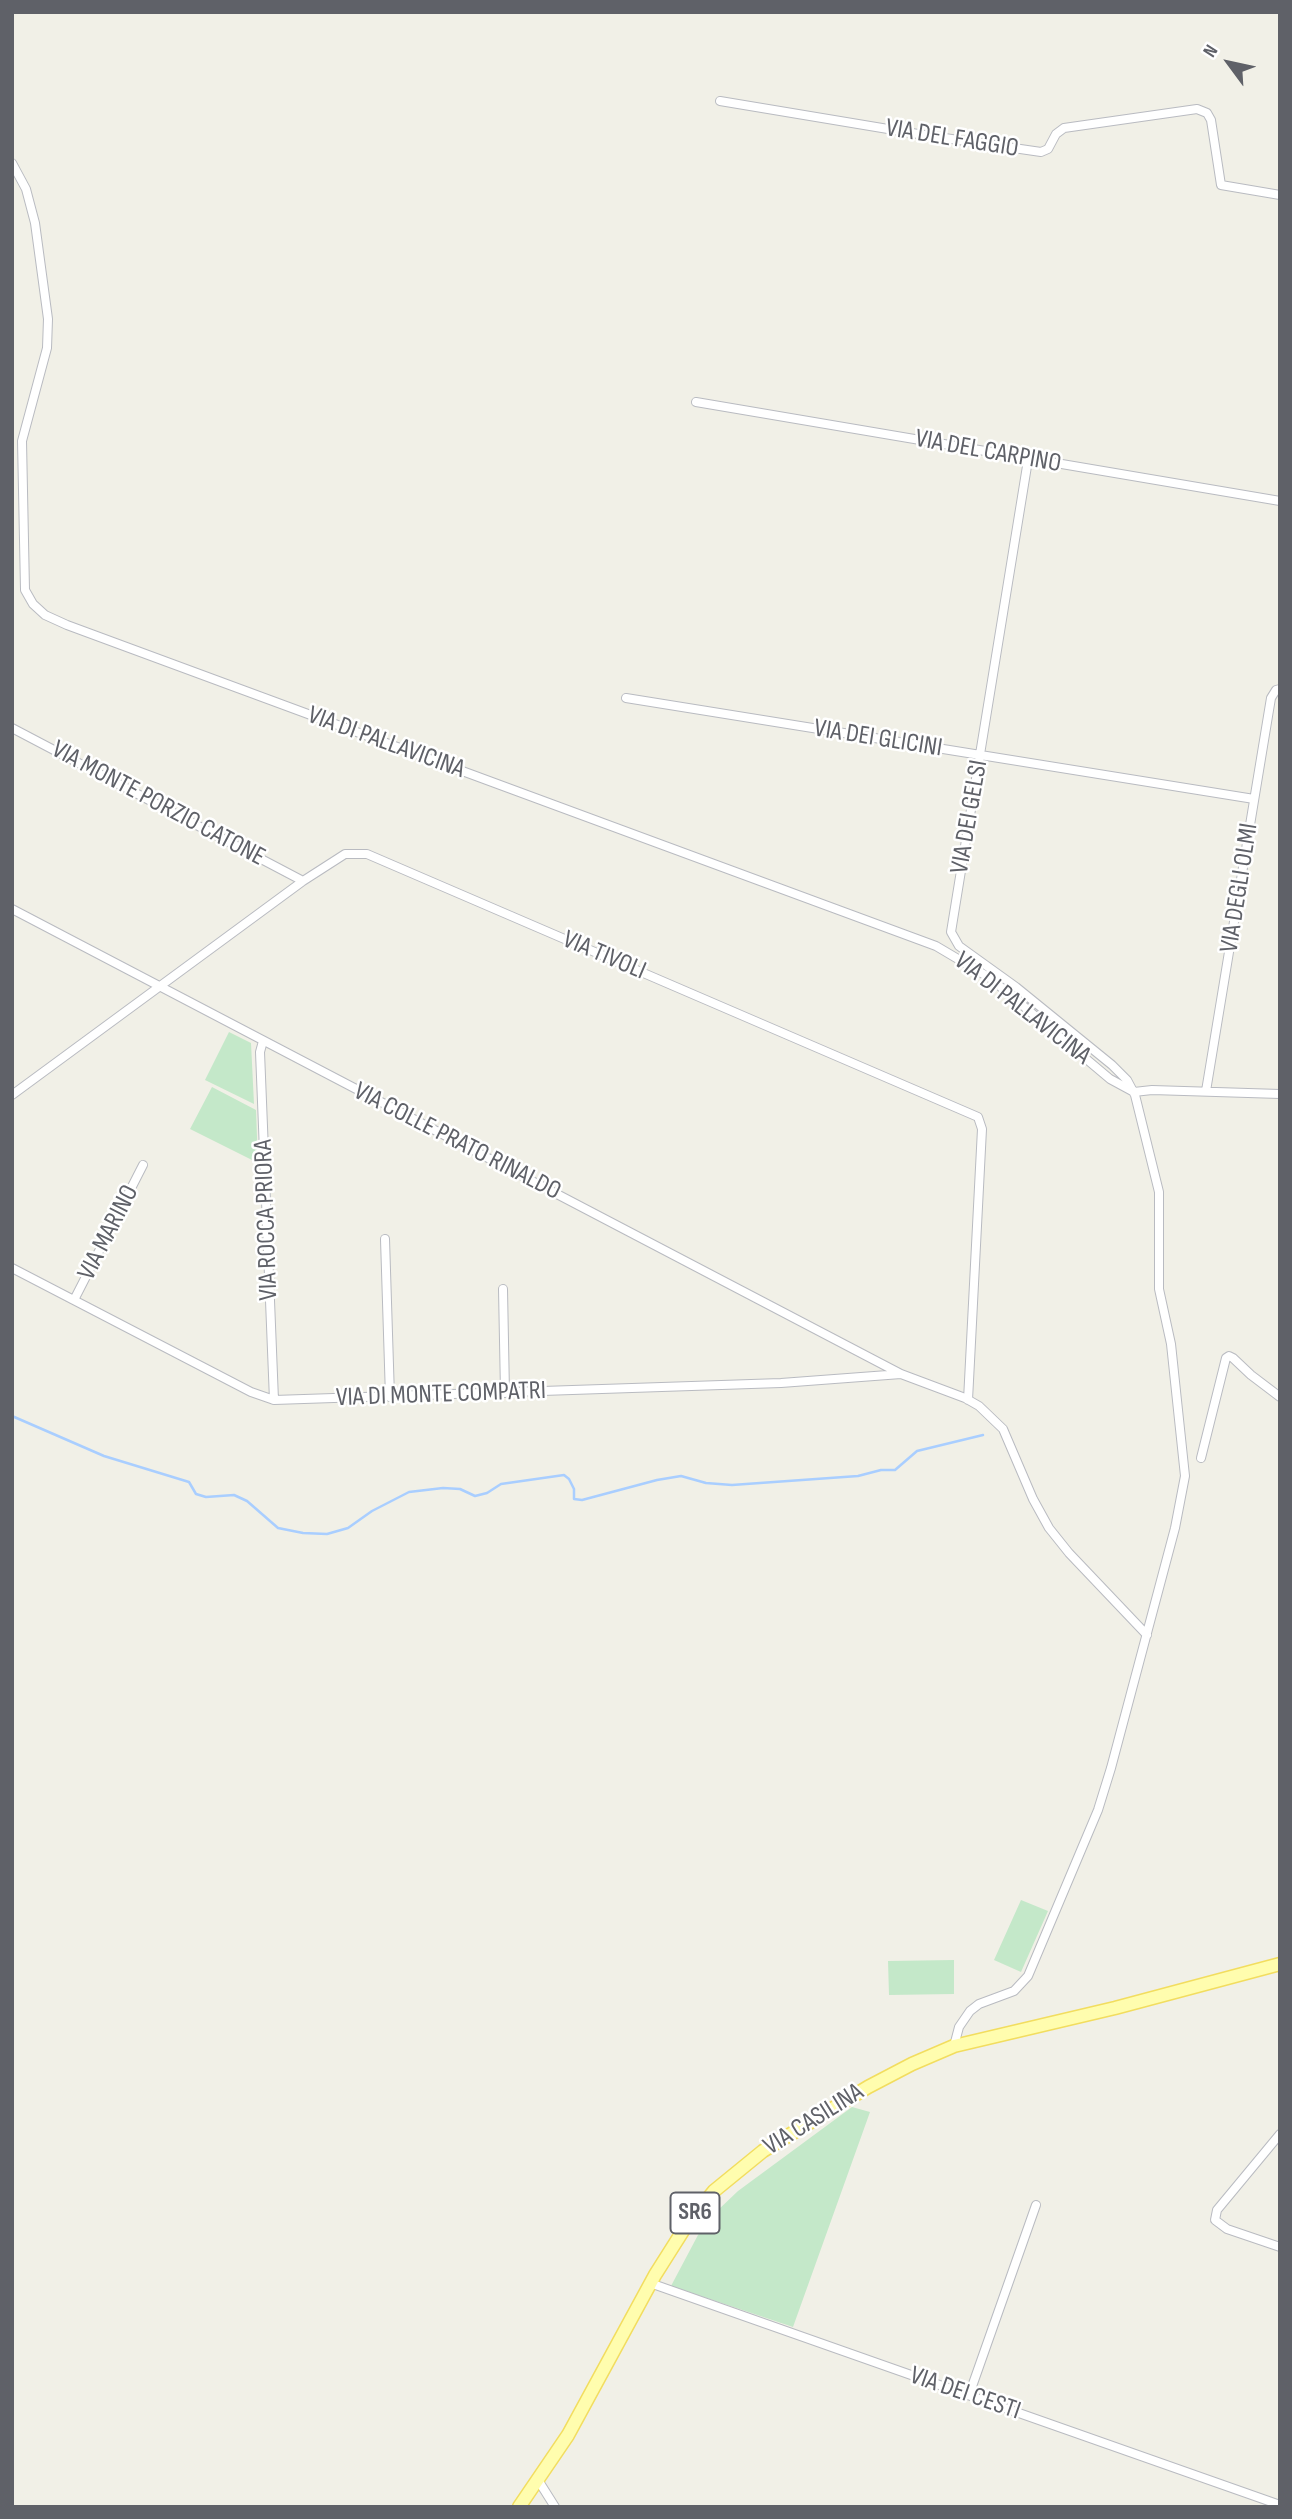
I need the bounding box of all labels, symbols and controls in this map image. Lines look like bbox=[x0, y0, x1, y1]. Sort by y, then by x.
north arrow bbox=[1194, 28, 1264, 98]
text: N bbox=[1199, 41, 1223, 62]
street label: VIA DEL FAGGIO bbox=[883, 113, 1021, 165]
street label: VIA DEL CARPINO bbox=[913, 424, 1063, 480]
street label: VIA DI PALLAVICINA bbox=[303, 700, 469, 786]
street label: VIA DEI GLICINI bbox=[812, 713, 944, 765]
street label: VIA MONTE PORZIO CATONE bbox=[46, 734, 270, 874]
street label: VIA DEI GELSI bbox=[945, 758, 995, 876]
street label: VIA DEGLI OLMI bbox=[1214, 821, 1266, 955]
street label: VIA TIVOLI bbox=[558, 925, 650, 987]
street label: VIA DI PALLAVICINA bbox=[947, 946, 1097, 1072]
street label: VIA COLLE PRATO RINALDO bbox=[348, 1076, 566, 1208]
street label: VIA ROCCA PRIORA bbox=[249, 1139, 285, 1301]
street label: VIA MARINO bbox=[72, 1180, 146, 1286]
street label: VIA DI MONTE COMPATRI bbox=[335, 1376, 547, 1414]
street label: VIA CASILINA bbox=[758, 2077, 870, 2163]
road number: SR6 bbox=[670, 2192, 720, 2234]
street label: VIA DEI CESTI bbox=[905, 2361, 1025, 2427]

